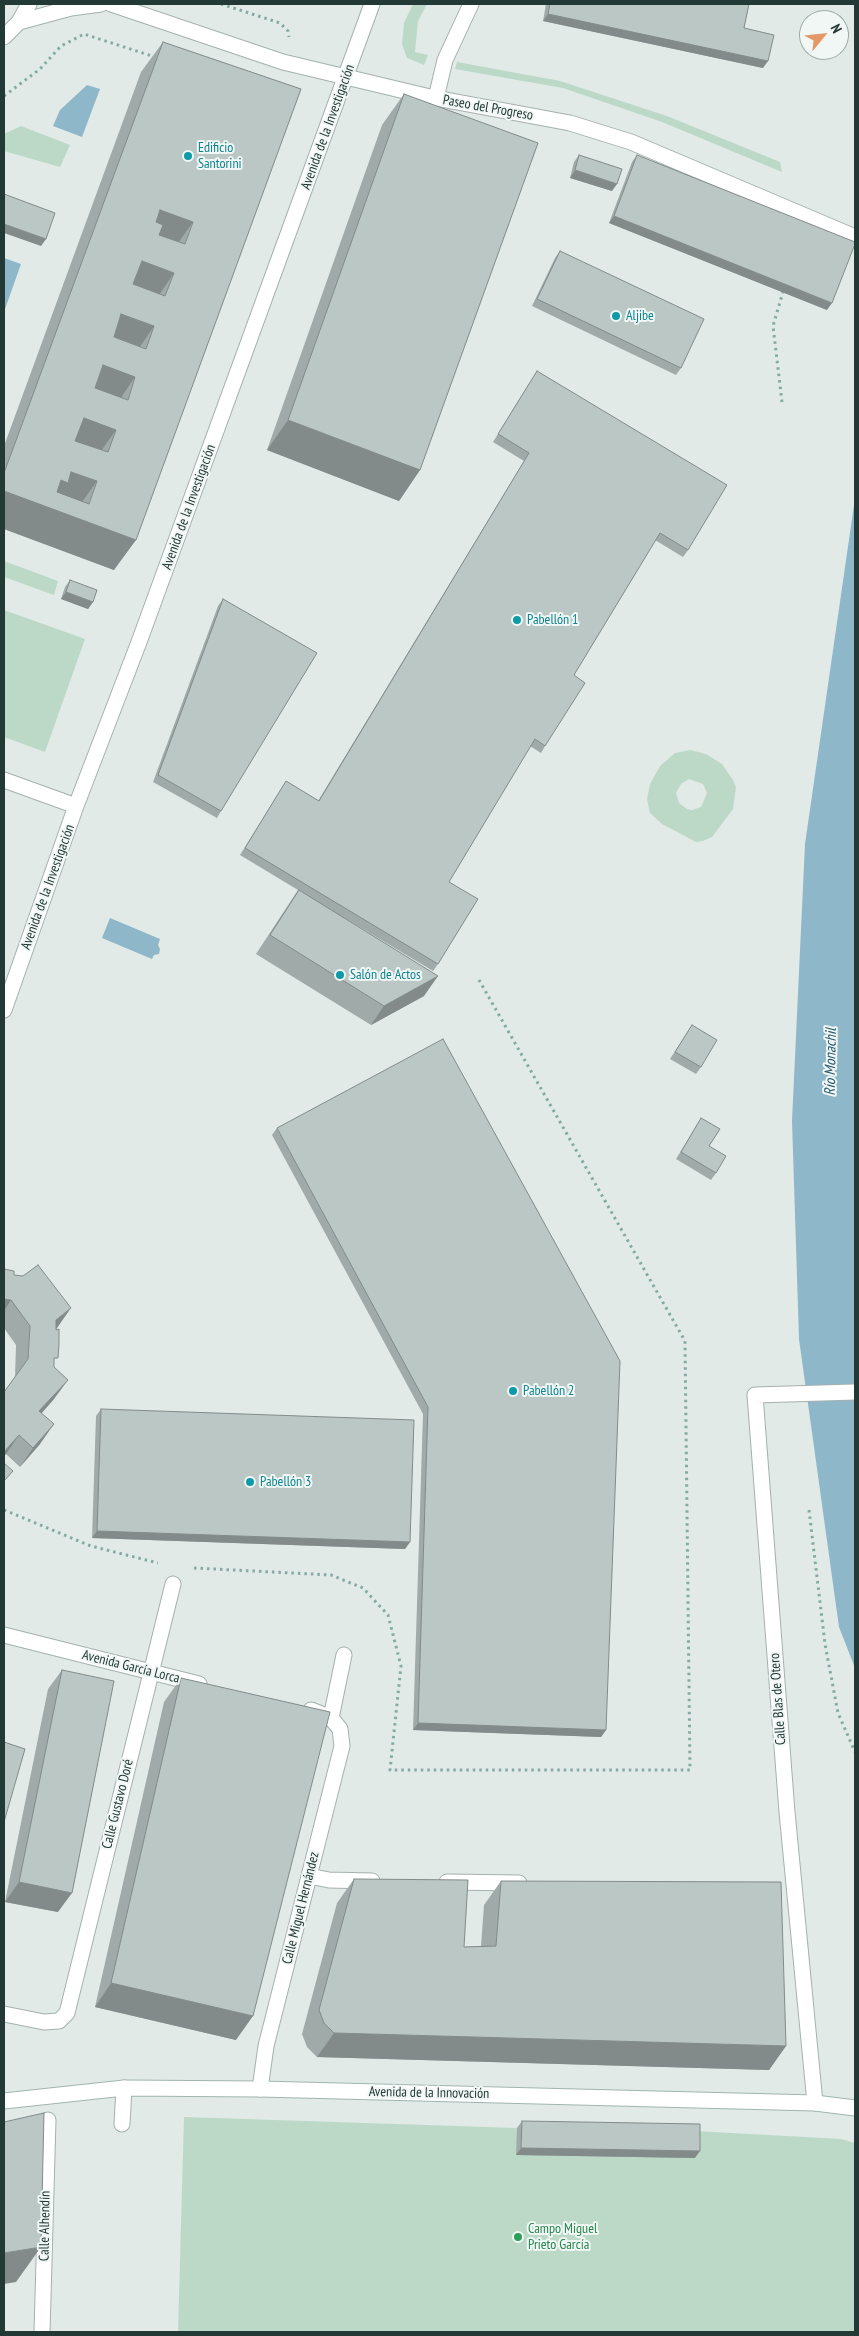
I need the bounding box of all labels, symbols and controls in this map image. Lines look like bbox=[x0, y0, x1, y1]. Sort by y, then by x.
north arrow bbox=[799, 10, 849, 60]
text: N bbox=[827, 21, 846, 36]
street label: Avenida de la Investigación bbox=[298, 62, 358, 192]
street label: Paseo del Progreso bbox=[442, 92, 534, 124]
place label: Edificio Santorini bbox=[198, 140, 242, 172]
marker: Edificio Santorini bbox=[182, 150, 194, 162]
place label: Aljibe bbox=[626, 308, 654, 324]
marker: Aljibe bbox=[610, 310, 622, 322]
street label: Avenida de la Investigación bbox=[159, 442, 219, 572]
place label: Pabellón 1 bbox=[527, 612, 578, 628]
marker: Pabellón 1 bbox=[511, 614, 523, 626]
street label: Avenida de la Investigación bbox=[18, 822, 78, 952]
place label: Salón de Actos bbox=[350, 967, 421, 983]
marker: Salón de Actos bbox=[334, 969, 346, 981]
water label: Río Monachil bbox=[821, 1028, 841, 1096]
place label: Pabellón 2 bbox=[523, 1383, 574, 1399]
marker: Pabellón 2 bbox=[507, 1385, 519, 1397]
place label: Pabellón 3 bbox=[260, 1474, 311, 1490]
marker: Pabellón 3 bbox=[244, 1476, 256, 1488]
street label: Avenida García Lorca bbox=[81, 1647, 181, 1687]
street label: Calle Blas de Otero bbox=[766, 1652, 790, 1746]
street label: Calle Gustavo Doré bbox=[99, 1757, 137, 1851]
street label: Calle Miguel Hernández bbox=[279, 1850, 323, 1966]
street label: Avenida de la Innovación bbox=[369, 2084, 489, 2102]
street label: Calle Alhendín bbox=[36, 2191, 54, 2261]
place label: Campo Miguel Prieto García bbox=[528, 2221, 597, 2254]
marker: Campo Miguel Prieto García bbox=[512, 2231, 524, 2243]

